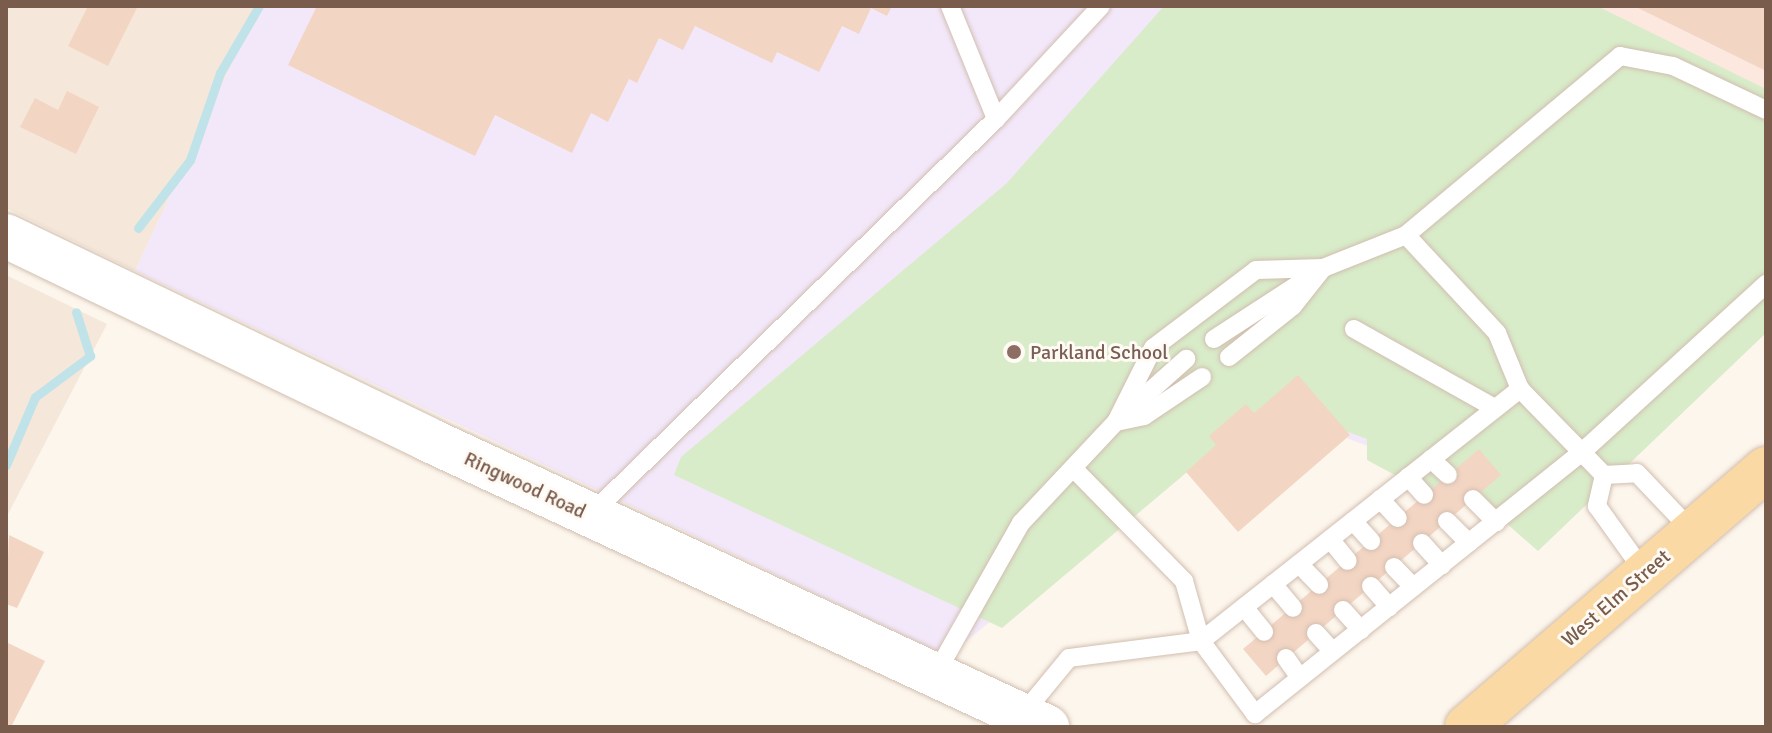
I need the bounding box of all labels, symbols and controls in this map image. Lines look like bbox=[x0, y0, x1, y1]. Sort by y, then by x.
place label: Parkland School bbox=[1030, 340, 1168, 364]
marker: Parkland School bbox=[1005, 343, 1023, 361]
street label: Ringwood Road bbox=[460, 446, 590, 524]
street label: West Elm Street bbox=[1557, 544, 1675, 652]

